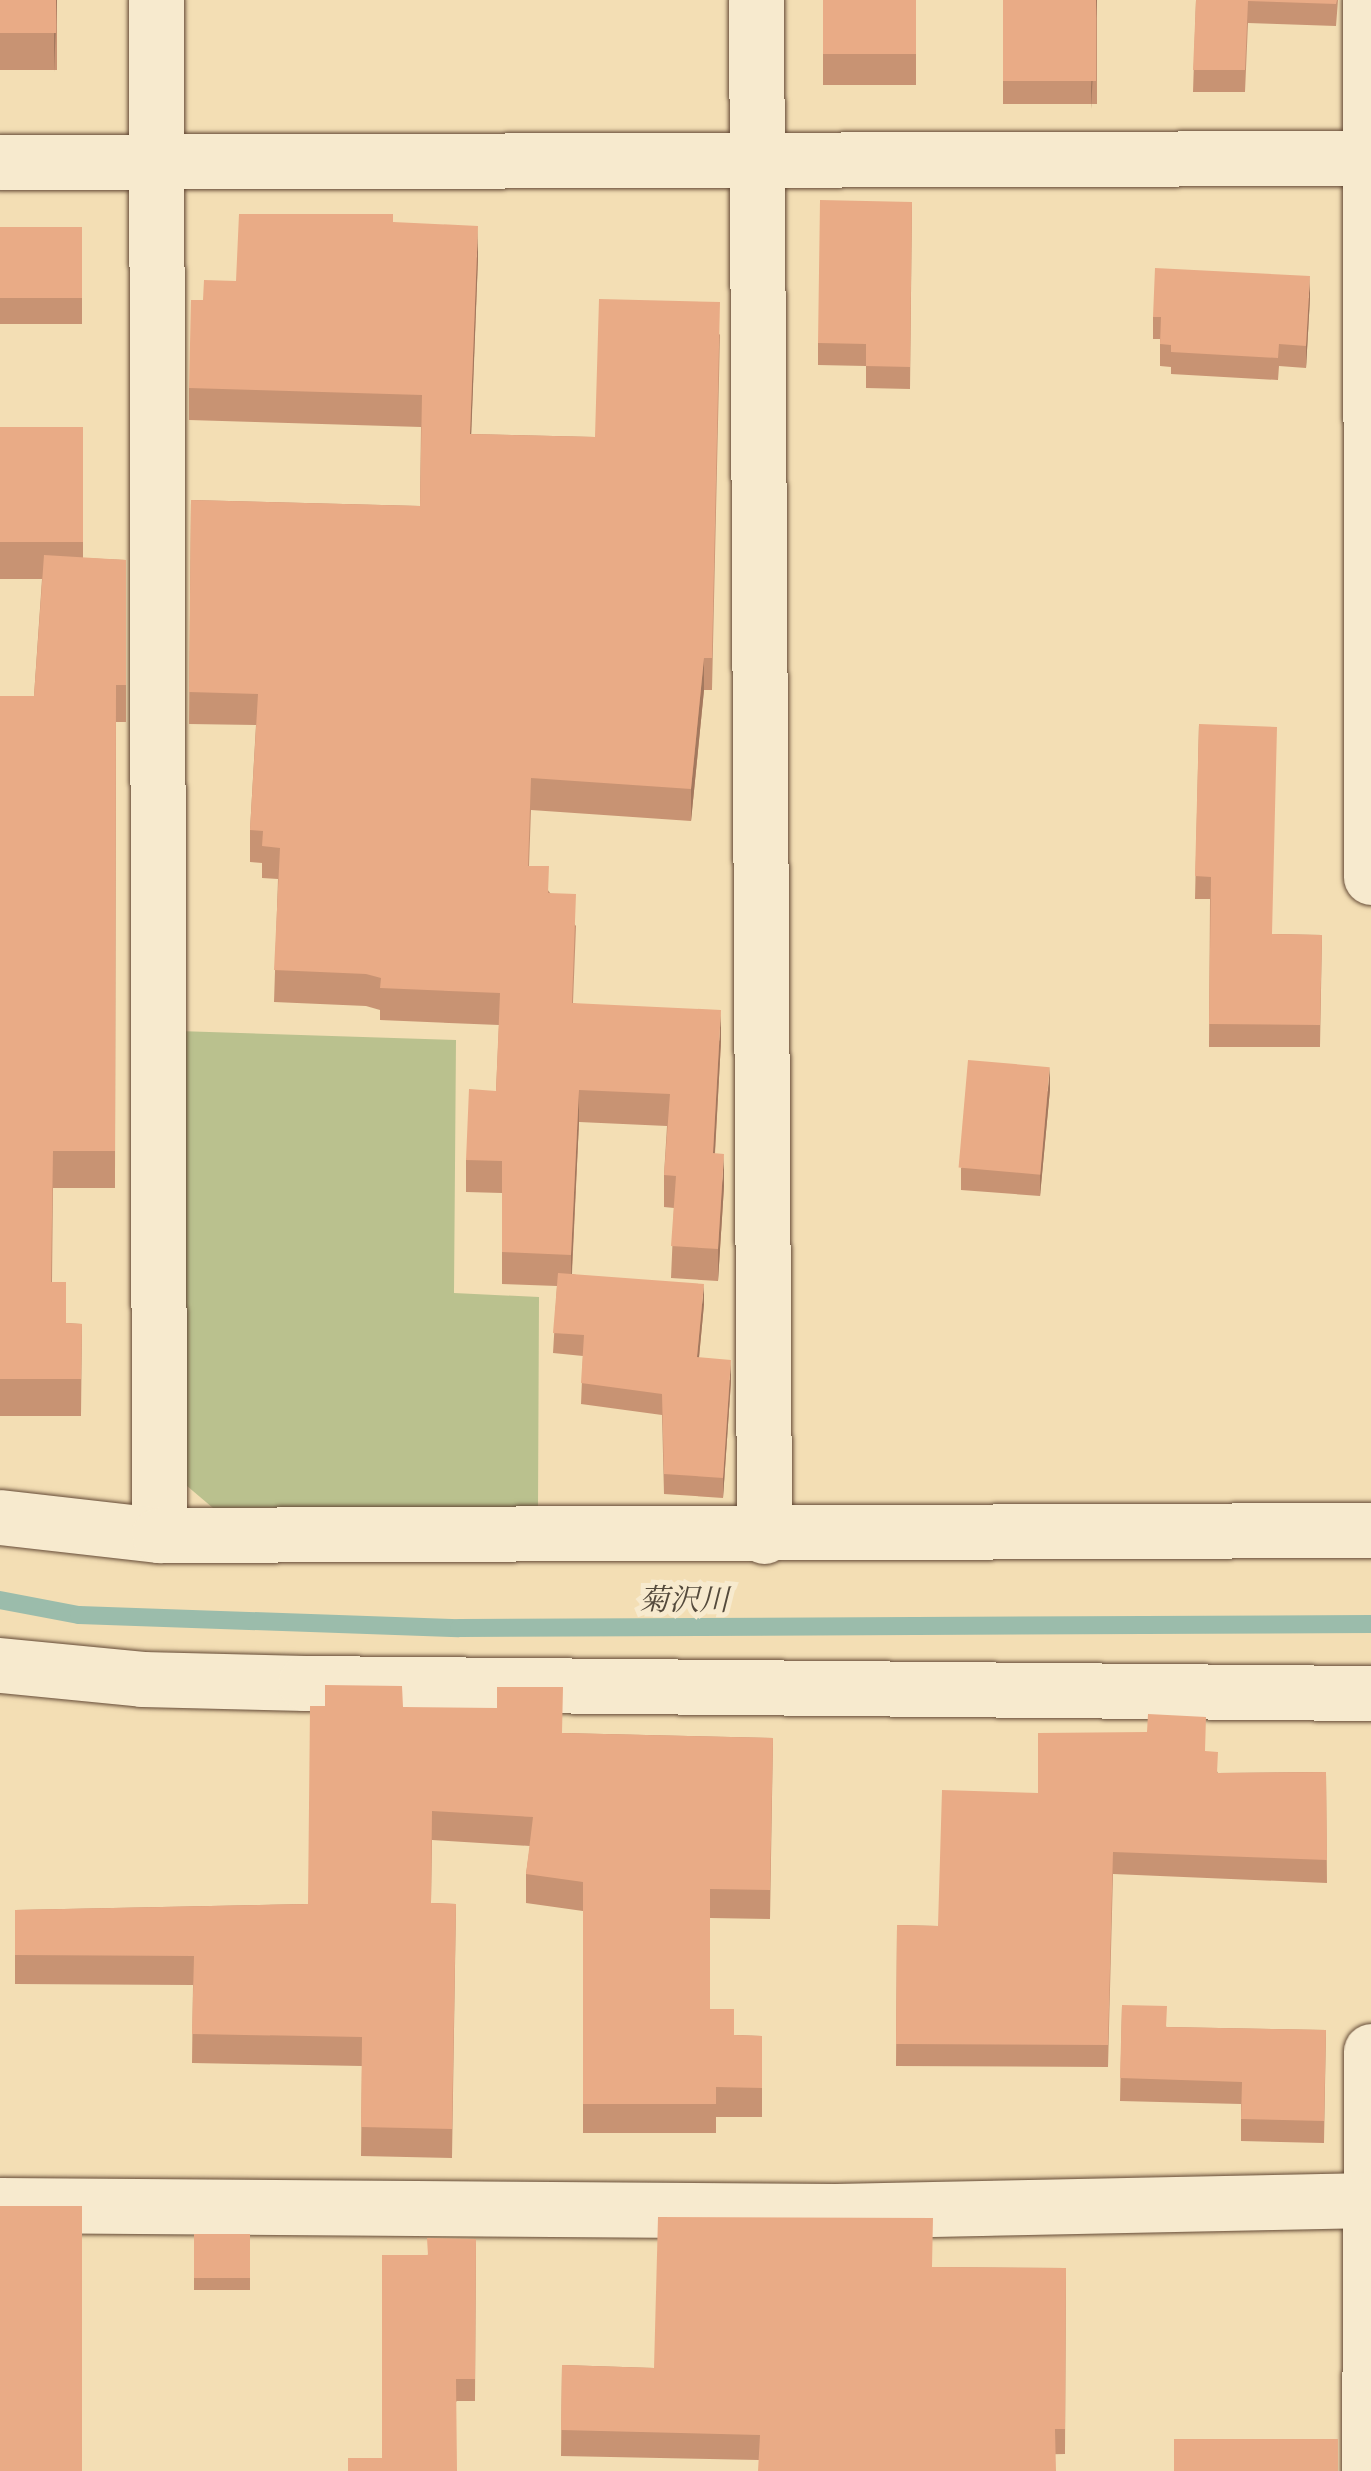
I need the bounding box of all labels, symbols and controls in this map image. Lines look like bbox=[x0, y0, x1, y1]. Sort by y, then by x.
water label: 菊沢川 bbox=[639, 1582, 729, 1618]

